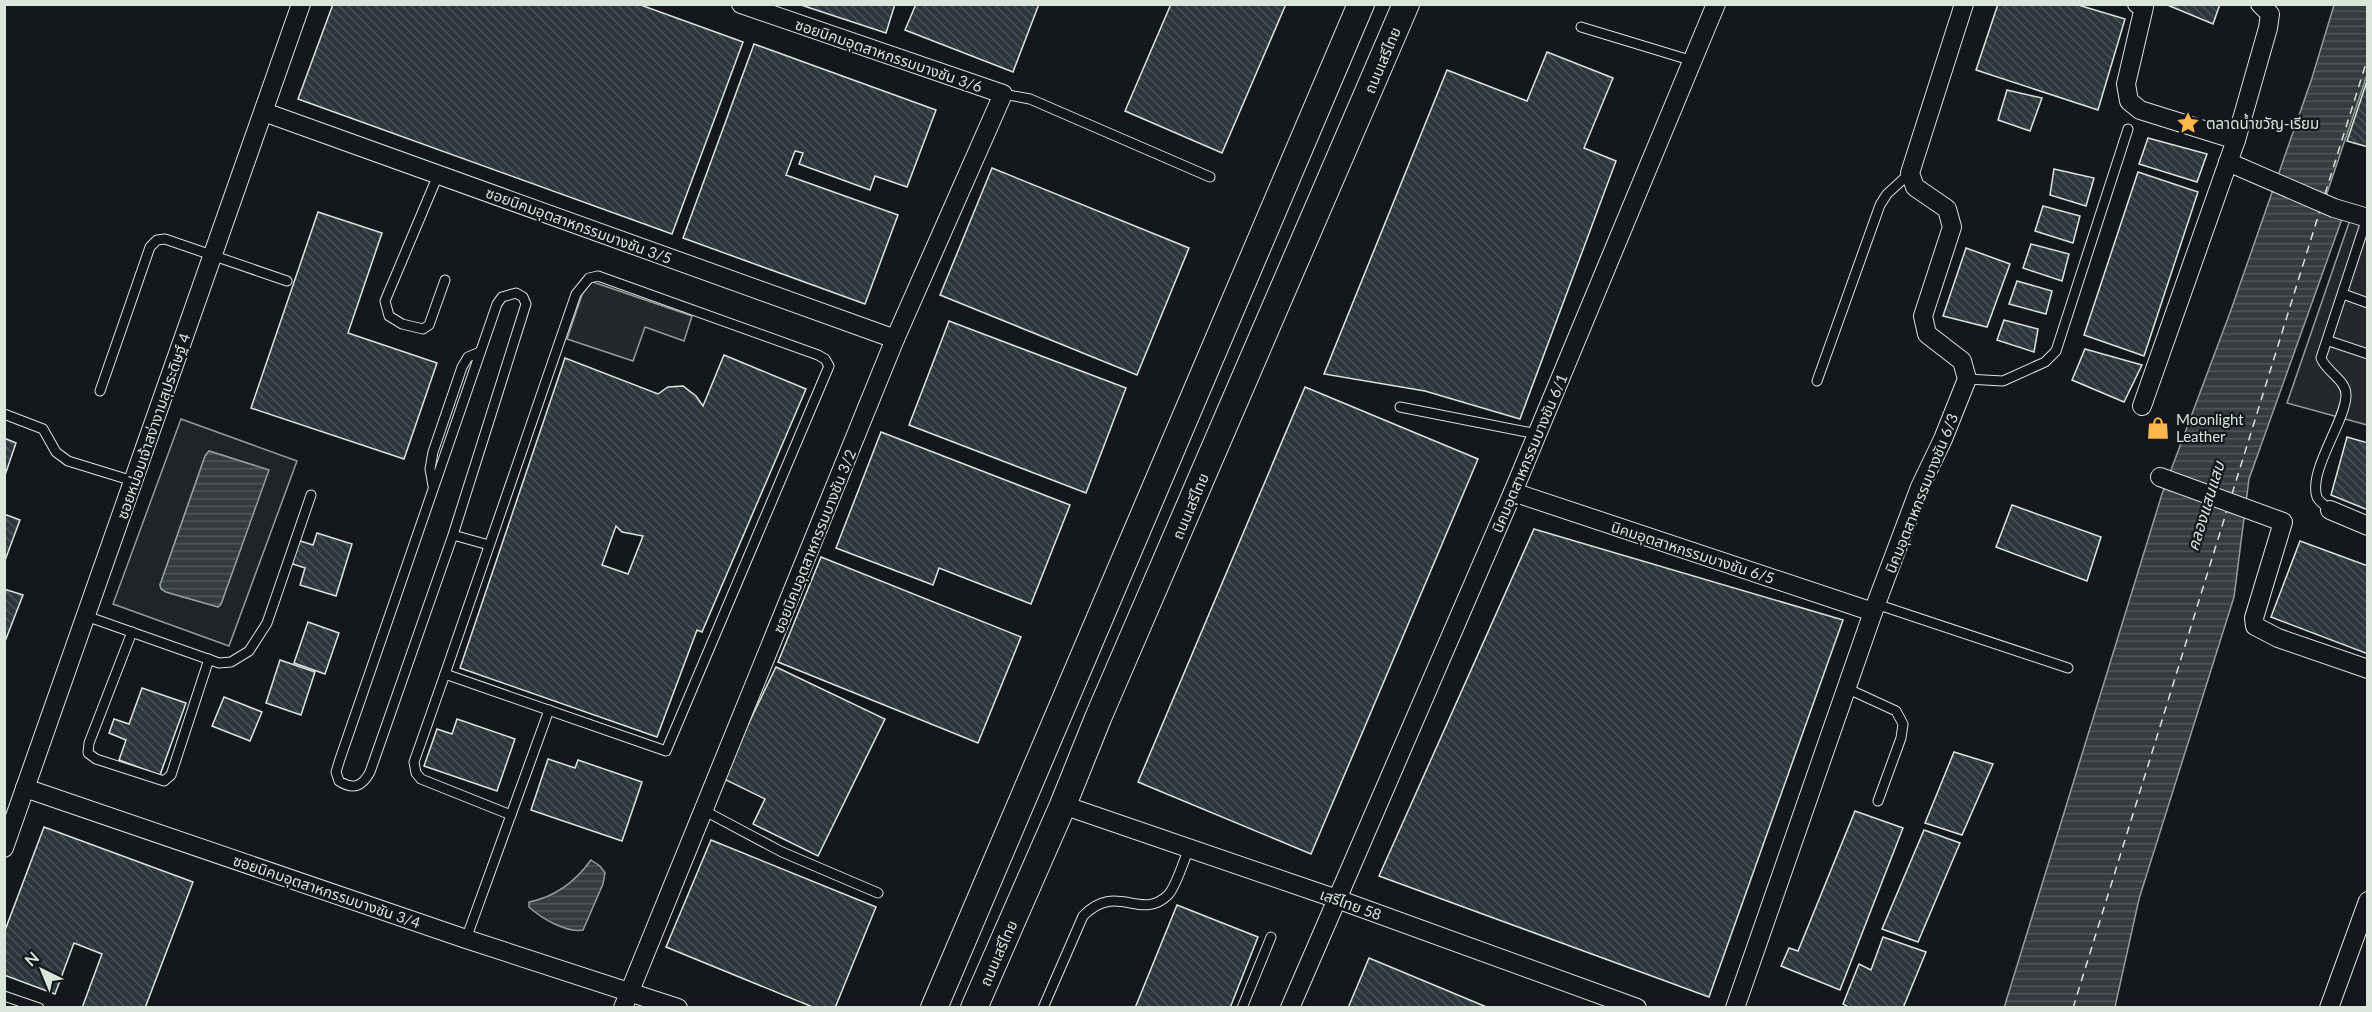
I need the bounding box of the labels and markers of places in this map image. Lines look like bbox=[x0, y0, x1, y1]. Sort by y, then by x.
place icon: ตลาดน้ำขวัญ-เรียม bbox=[2175, 110, 2201, 136]
place label: ตลาดน้ำขวัญ-เรียม bbox=[2206, 113, 2319, 132]
place label: Moonlight Leather bbox=[2176, 410, 2244, 445]
shop icon: Moonlight Leather bbox=[2145, 415, 2171, 441]

